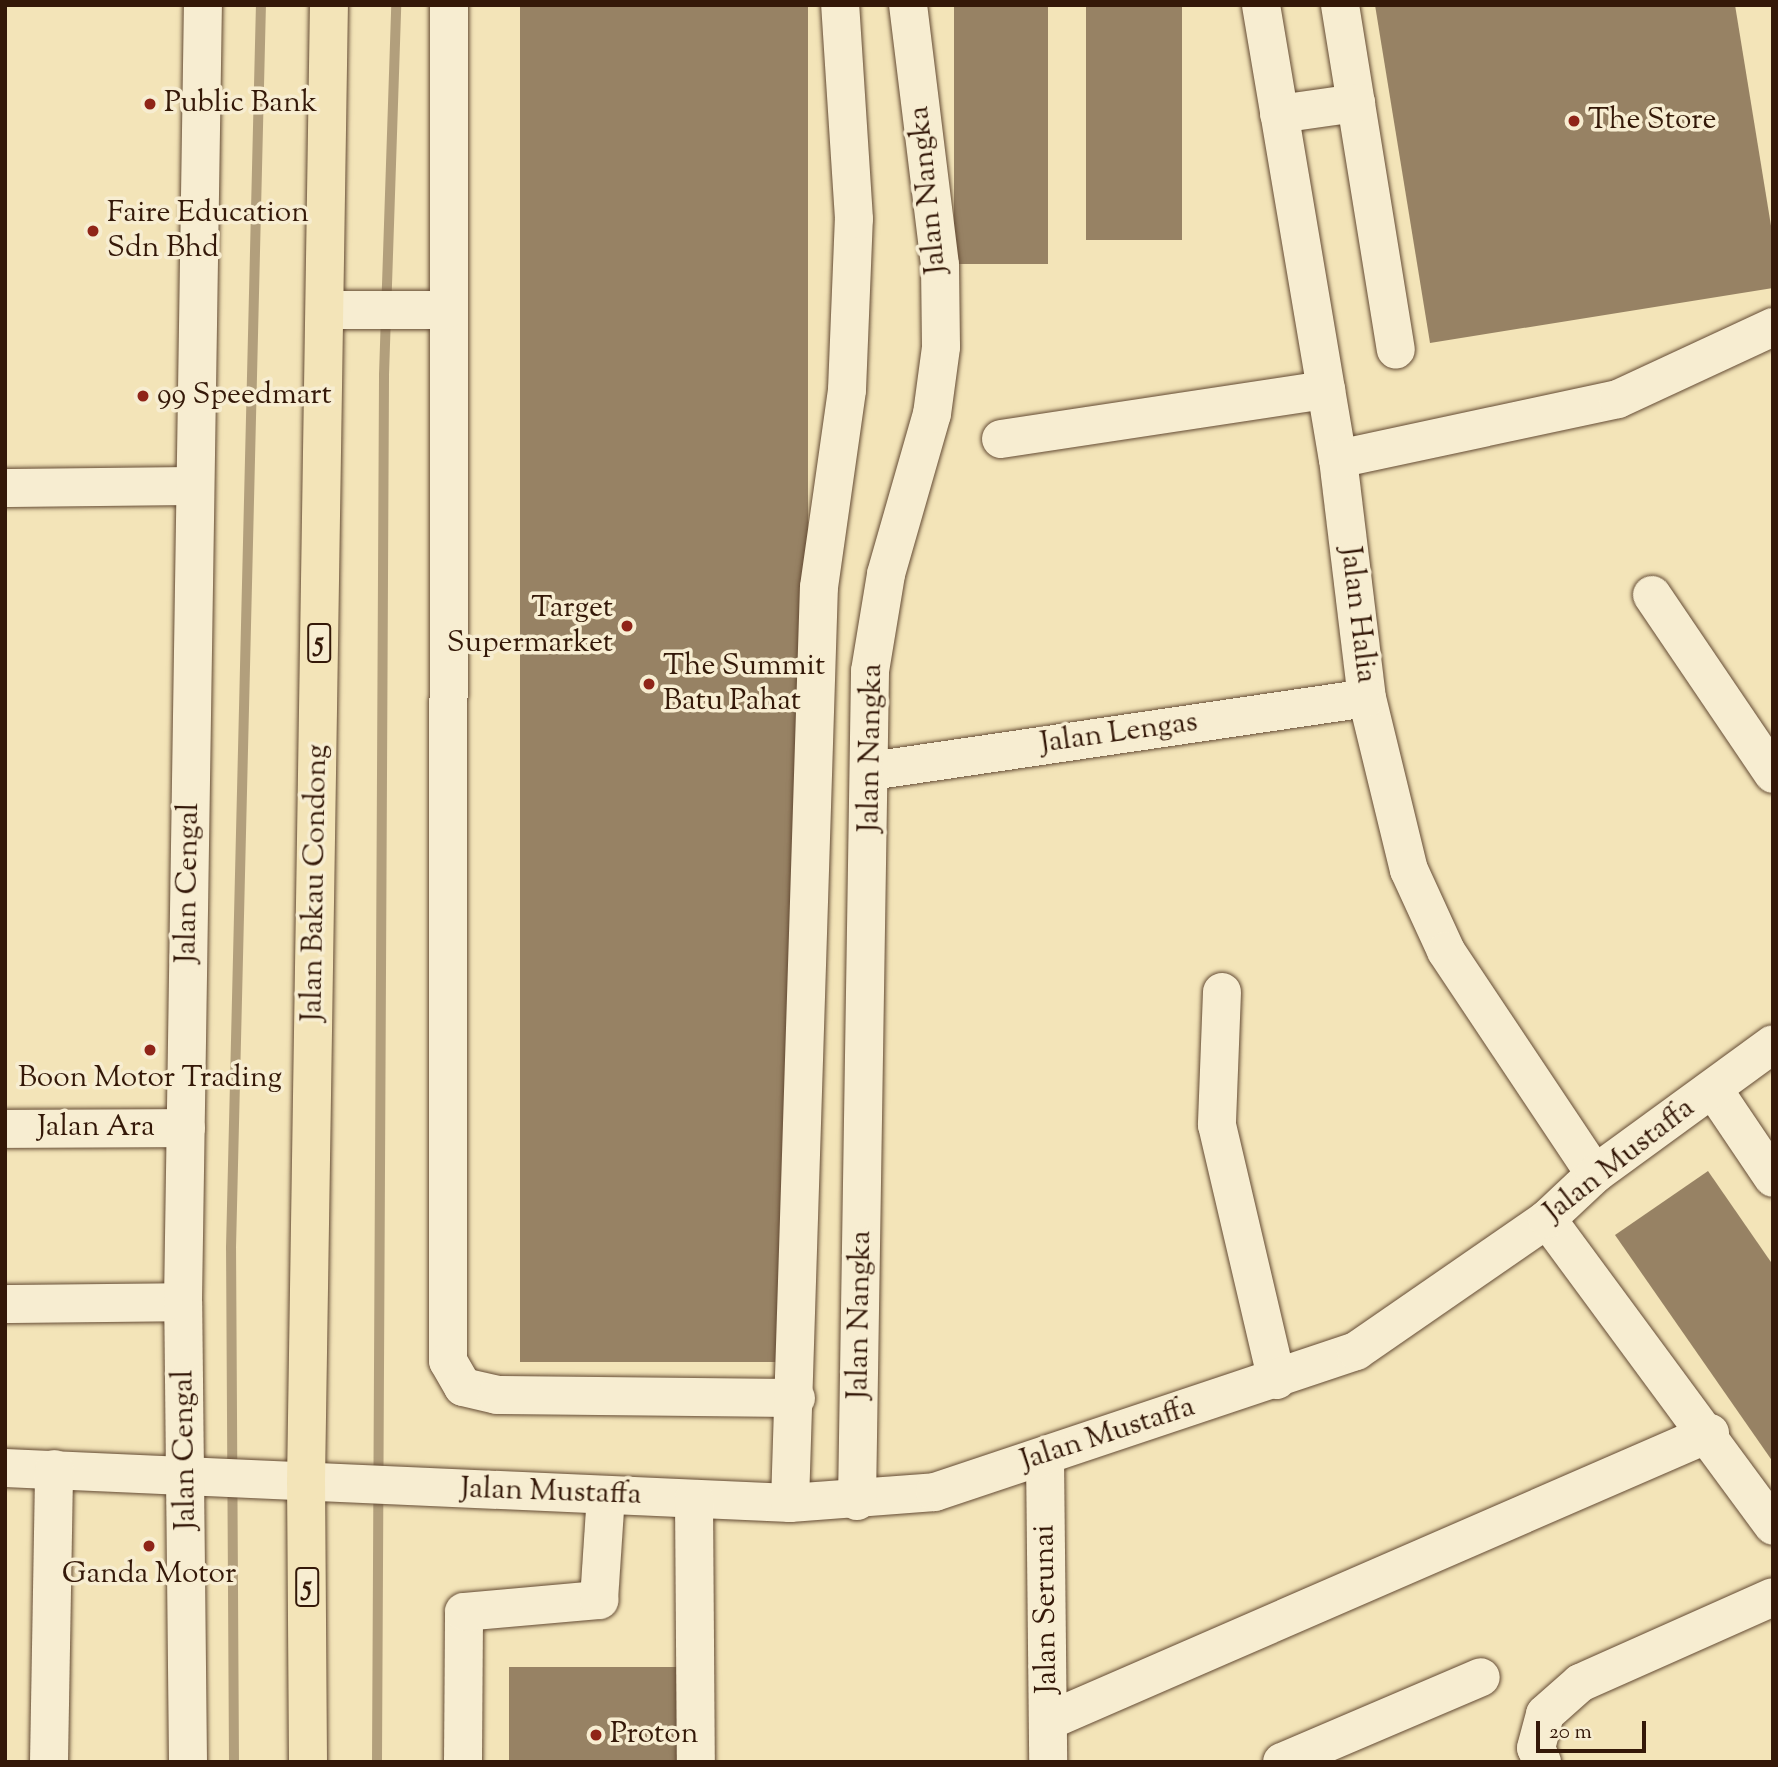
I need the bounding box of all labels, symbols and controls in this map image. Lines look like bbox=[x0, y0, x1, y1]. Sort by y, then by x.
place label: Public Bank bbox=[164, 86, 317, 122]
marker: Public Bank bbox=[142, 96, 158, 112]
place label: The Store bbox=[1588, 103, 1717, 139]
street label: Jalan Nangka bbox=[902, 104, 956, 276]
marker: The Store bbox=[1566, 113, 1582, 129]
place label: Faire Education Sdn Bhd bbox=[107, 196, 309, 266]
marker: Faire Education Sdn Bhd bbox=[85, 223, 101, 239]
place label: 99 Speedmart bbox=[157, 378, 332, 414]
marker: 99 Speedmart bbox=[135, 388, 151, 404]
street label: Jalan Halia bbox=[1331, 545, 1383, 685]
place label: Target Supermarket bbox=[447, 591, 613, 662]
road number: 5 bbox=[307, 618, 331, 668]
marker: Target Supermarket bbox=[619, 618, 635, 634]
place label: The Summit Batu Pahat bbox=[663, 649, 825, 720]
street label: Jalan Nangka bbox=[853, 663, 891, 833]
marker: The Summit Batu Pahat bbox=[641, 676, 657, 692]
street label: Jalan Lengas bbox=[1038, 705, 1200, 763]
street label: Jalan Bakau Condong bbox=[296, 744, 336, 1022]
street label: Jalan Cengal bbox=[170, 802, 208, 964]
marker: Boon Motor Trading bbox=[142, 1042, 158, 1058]
place label: Boon Motor Trading bbox=[18, 1061, 282, 1097]
street label: Jalan Mustaffa bbox=[1538, 1091, 1702, 1231]
street label: Jalan Ara bbox=[37, 1110, 155, 1146]
street label: Jalan Nangka bbox=[842, 1230, 880, 1400]
street label: Jalan Cengal bbox=[167, 1369, 205, 1531]
street label: Jalan Mustaffa bbox=[1016, 1390, 1200, 1480]
street label: Jalan Mustaffa bbox=[460, 1472, 642, 1514]
street label: Jalan Serunai bbox=[1028, 1524, 1066, 1694]
marker: Ganda Motor bbox=[141, 1538, 157, 1554]
place label: Ganda Motor bbox=[62, 1557, 236, 1593]
road number: 5 bbox=[295, 1562, 319, 1612]
scale bar bbox=[1540, 1708, 1650, 1752]
place label: Proton bbox=[610, 1717, 698, 1753]
text: 20 m bbox=[1549, 1718, 1592, 1748]
marker: Proton bbox=[588, 1727, 604, 1743]

